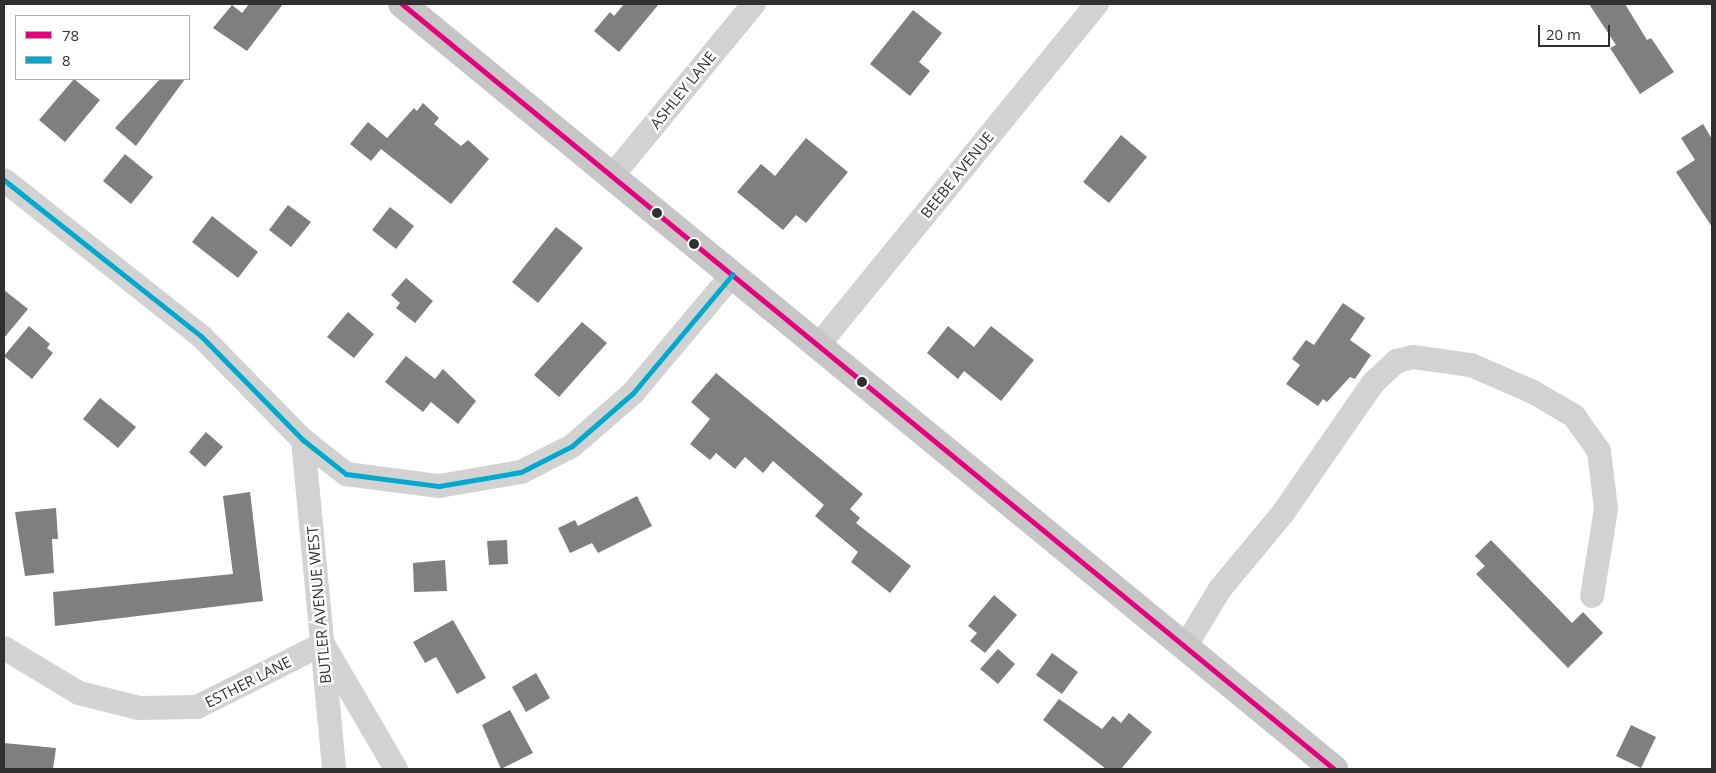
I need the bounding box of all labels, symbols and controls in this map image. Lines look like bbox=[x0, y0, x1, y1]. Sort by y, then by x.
legend bbox=[15, 15, 190, 80]
scale bar bbox=[1541, 15, 1614, 47]
text: 20 m bbox=[1546, 24, 1581, 44]
text: 78 bbox=[62, 25, 79, 45]
street label: ASHLEY LANE bbox=[646, 48, 720, 132]
text: 8 bbox=[62, 50, 71, 70]
street label: BEEBE AVENUE bbox=[917, 128, 997, 222]
unlabelled marker bbox=[652, 208, 662, 218]
unlabelled marker bbox=[689, 239, 699, 249]
unlabelled marker bbox=[857, 377, 867, 387]
street label: BUTLER AVENUE WEST bbox=[303, 525, 335, 685]
street label: ESTHER LANE bbox=[202, 653, 294, 711]

